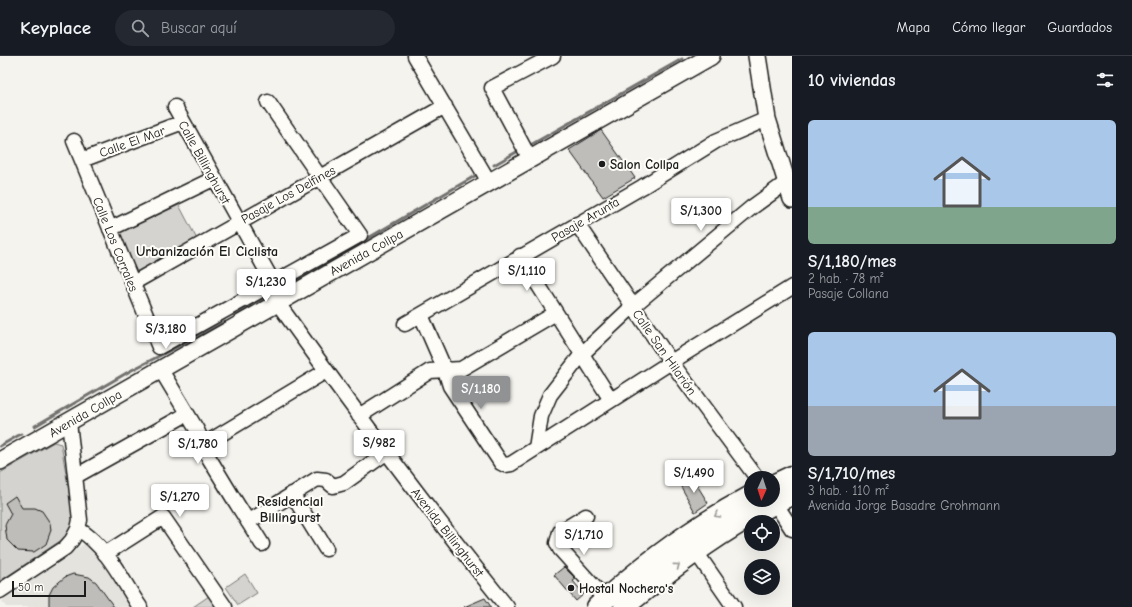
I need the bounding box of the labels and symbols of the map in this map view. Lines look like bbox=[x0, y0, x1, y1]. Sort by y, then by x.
street label: Calle Billinghurst bbox=[175, 118, 234, 208]
street label: Calle El Mar bbox=[97, 122, 168, 160]
place label: Salon Collpa bbox=[610, 157, 679, 172]
marker: Salon Collpa bbox=[597, 159, 607, 169]
street label: Pasaje Los Delfines bbox=[238, 162, 338, 227]
street label: Pasaje Arunta bbox=[549, 194, 622, 245]
street label: Calle Los Corrales bbox=[90, 195, 141, 294]
pin: S/1,300 bbox=[664, 198, 738, 232]
street label: Avenida Collpa bbox=[327, 226, 406, 279]
district label: Urbanización El Ciclista bbox=[136, 243, 278, 260]
pin: S/1,110 bbox=[490, 258, 564, 292]
pin: S/1,230 bbox=[229, 269, 303, 303]
street label: Calle San Hilarión bbox=[630, 307, 700, 398]
pin: S/3,180 bbox=[129, 316, 203, 350]
pin: S/1,180 bbox=[444, 376, 518, 410]
street label: Avenida Collpa bbox=[46, 387, 124, 440]
pin: S/982 bbox=[351, 430, 407, 464]
pin: S/1,780 bbox=[161, 431, 235, 465]
pin: S/1,490 bbox=[657, 460, 731, 494]
north arrow bbox=[744, 471, 780, 507]
pin: S/1,270 bbox=[143, 484, 217, 518]
street label: Avenida Billinghurst bbox=[408, 485, 488, 581]
district label: Residencial Billingurst bbox=[257, 493, 323, 526]
one-way arrow bbox=[714, 511, 721, 518]
pin: S/1,710 bbox=[547, 522, 621, 556]
one-way arrow bbox=[672, 563, 679, 570]
scale bar bbox=[12, 579, 86, 598]
place label: Hostal Nochero's bbox=[579, 581, 674, 596]
marker: Hostal Nochero's bbox=[566, 583, 576, 593]

